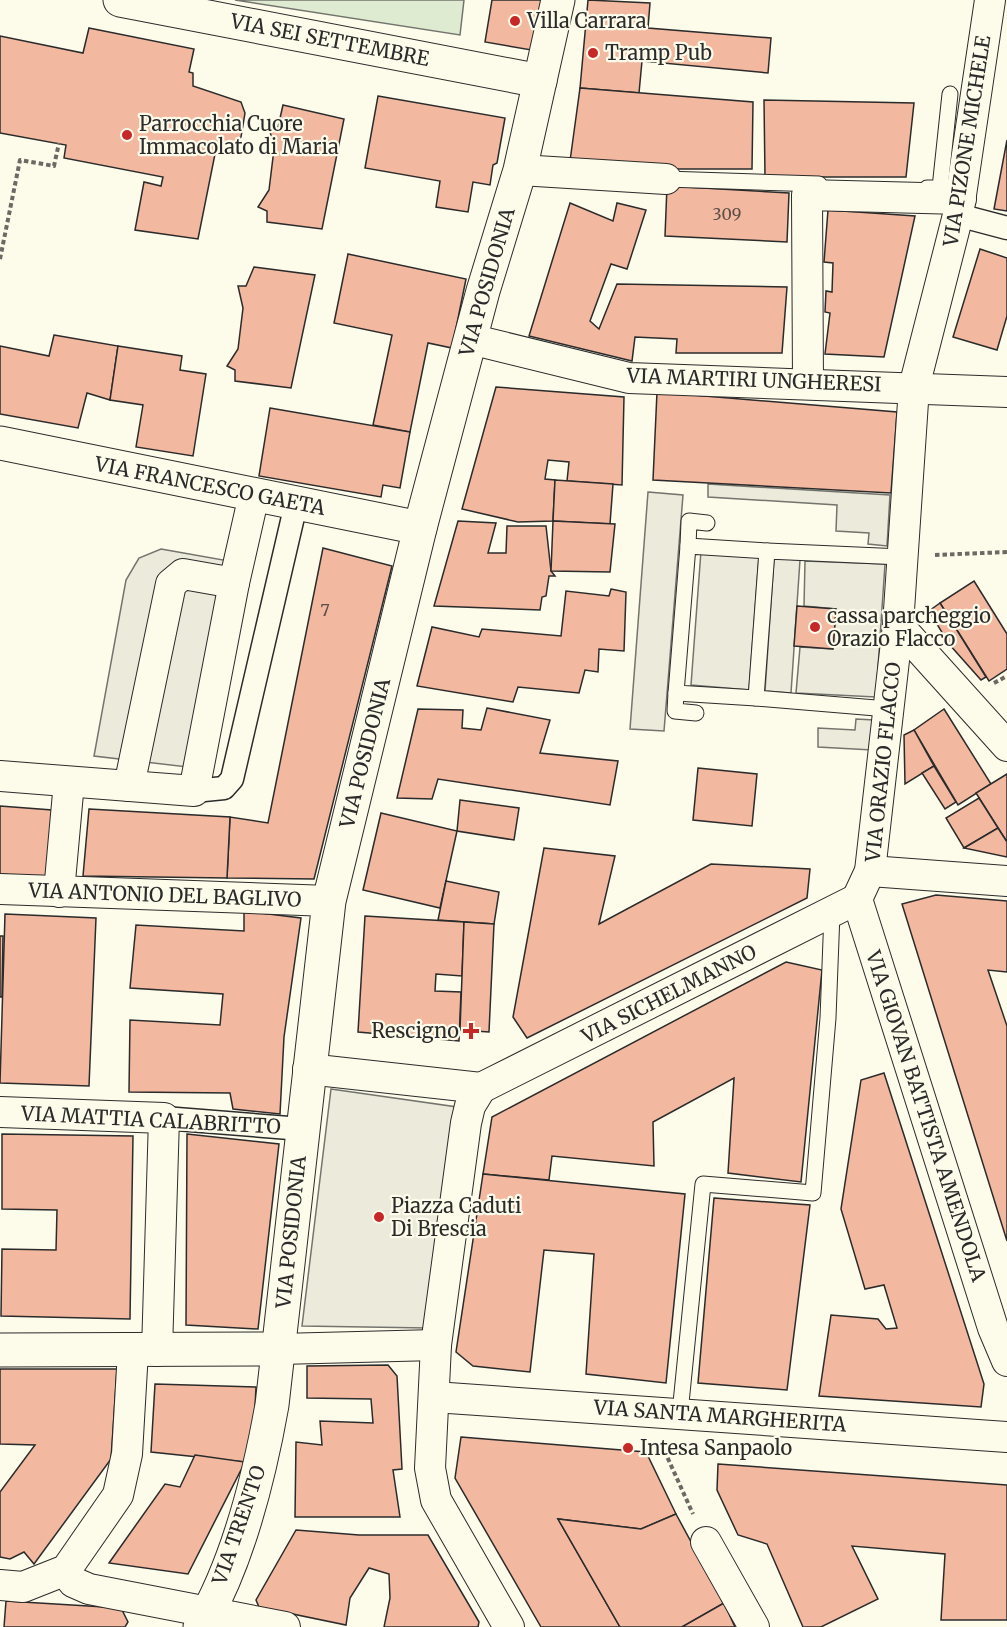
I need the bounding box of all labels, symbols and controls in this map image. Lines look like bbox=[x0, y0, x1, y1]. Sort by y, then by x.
street label: VIA SEI SETTEMBRE bbox=[228, 8, 432, 71]
place label: Villa Carrara bbox=[526, 8, 647, 33]
marker: Villa Carrara bbox=[508, 14, 522, 28]
street label: VIA PIZONE MICHELE bbox=[937, 33, 996, 249]
place label: Tramp Pub bbox=[605, 40, 712, 65]
marker: Tramp Pub bbox=[586, 46, 600, 60]
place label: Parrocchia Cuore Immacolato di Maria bbox=[139, 111, 339, 159]
marker: Parrocchia Cuore Immacolato di Maria bbox=[120, 128, 134, 142]
street label: VIA POSIDONIA bbox=[453, 204, 520, 360]
house number: 309 bbox=[713, 204, 741, 224]
street label: VIA MARTIRI UNGHERESI bbox=[625, 363, 882, 396]
street label: VIA FRANCESCO GAETA bbox=[92, 451, 328, 520]
house number: 7 bbox=[320, 600, 330, 620]
place label: cassa parcheggio Orazio Flacco bbox=[827, 603, 991, 651]
marker: cassa parcheggio Orazio Flacco bbox=[808, 620, 822, 634]
street label: VIA ORAZIO FLACCO bbox=[859, 661, 905, 864]
street label: VIA POSIDONIA bbox=[334, 675, 395, 831]
street label: VIA ANTONIO DEL BAGLIVO bbox=[27, 877, 302, 912]
street label: VIA SICHELMANNO bbox=[576, 939, 760, 1049]
street label: VIA GIOVAN BATTISTA AMENDOLA bbox=[861, 946, 992, 1285]
place label: Rescigno bbox=[371, 1018, 459, 1043]
marker: Rescigno bbox=[464, 1024, 478, 1038]
street label: VIA MATTIA CALABRITTO bbox=[19, 1100, 282, 1139]
street label: VIA POSIDONIA bbox=[270, 1153, 311, 1311]
place label: Piazza Caduti Di Brescia bbox=[391, 1193, 522, 1241]
marker: Piazza Caduti Di Brescia bbox=[372, 1210, 386, 1224]
street label: VIA SANTA MARGHERITA bbox=[592, 1394, 848, 1437]
place label: Intesa Sanpaolo bbox=[640, 1435, 793, 1460]
marker: Intesa Sanpaolo bbox=[621, 1441, 635, 1455]
street label: VIA TRENTO bbox=[206, 1462, 271, 1589]

